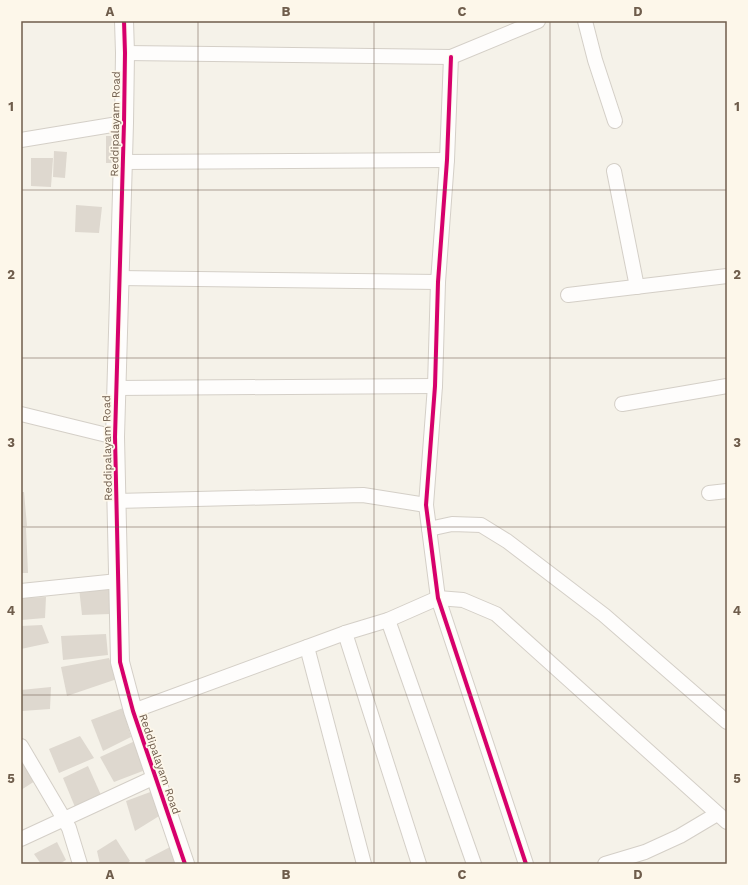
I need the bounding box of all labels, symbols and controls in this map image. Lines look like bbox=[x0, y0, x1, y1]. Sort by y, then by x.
text: A bbox=[106, 4, 115, 19]
text: B bbox=[282, 4, 291, 19]
text: C bbox=[458, 4, 467, 19]
text: D bbox=[633, 4, 643, 19]
street label: Reddipalayam Road bbox=[108, 71, 123, 177]
text: 1 bbox=[8, 99, 14, 114]
text: 1 bbox=[734, 99, 740, 114]
text: 2 bbox=[7, 267, 15, 282]
text: 2 bbox=[733, 267, 741, 282]
street label: Reddipalayam Road bbox=[100, 395, 115, 501]
text: 3 bbox=[7, 435, 15, 450]
text: 3 bbox=[733, 435, 741, 450]
text: 4 bbox=[7, 603, 16, 618]
text: 4 bbox=[733, 603, 742, 618]
street label: Reddipalayam Road bbox=[136, 712, 183, 816]
text: 5 bbox=[7, 771, 15, 786]
text: 5 bbox=[733, 771, 741, 786]
text: A bbox=[106, 867, 115, 882]
text: B bbox=[282, 867, 291, 882]
text: C bbox=[458, 867, 467, 882]
text: D bbox=[633, 867, 643, 882]

